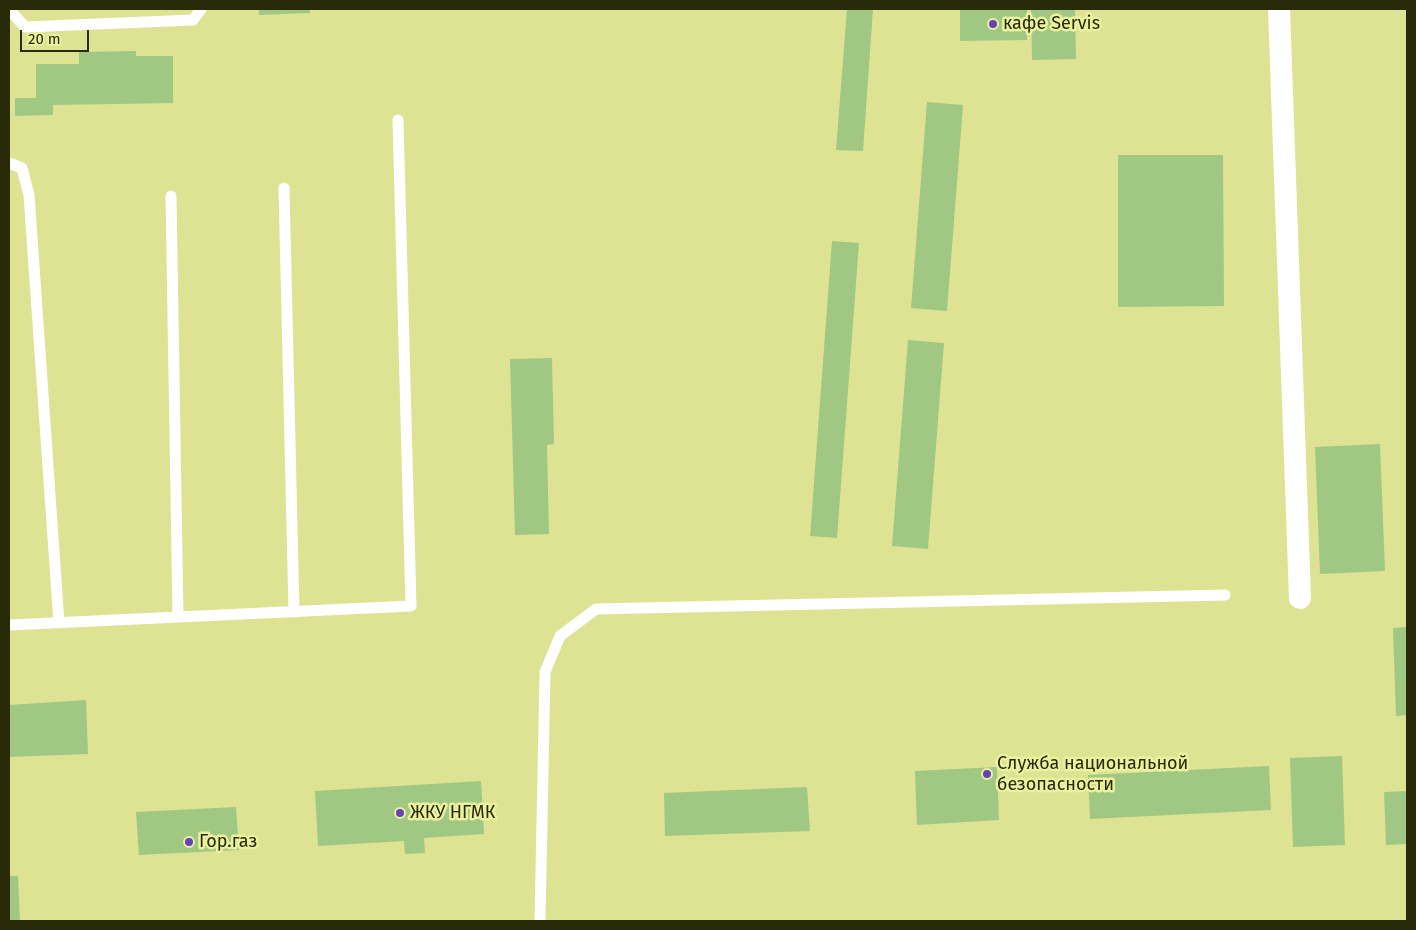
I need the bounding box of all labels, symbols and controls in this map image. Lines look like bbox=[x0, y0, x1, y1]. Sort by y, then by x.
place label: кафе Servis bbox=[1003, 13, 1100, 35]
marker: кафе Servis bbox=[987, 18, 999, 30]
scale bar bbox=[22, 20, 91, 52]
text: 20 m bbox=[28, 30, 61, 48]
place label: Служба национальной безопасности bbox=[997, 753, 1188, 796]
marker: Служба национальной безопасности bbox=[981, 768, 993, 780]
place label: ЖКУ НГМК bbox=[410, 802, 495, 824]
marker: ЖКУ НГМК bbox=[394, 807, 406, 819]
place label: Гор.газ bbox=[199, 831, 257, 853]
marker: Гор.газ bbox=[183, 836, 195, 848]

